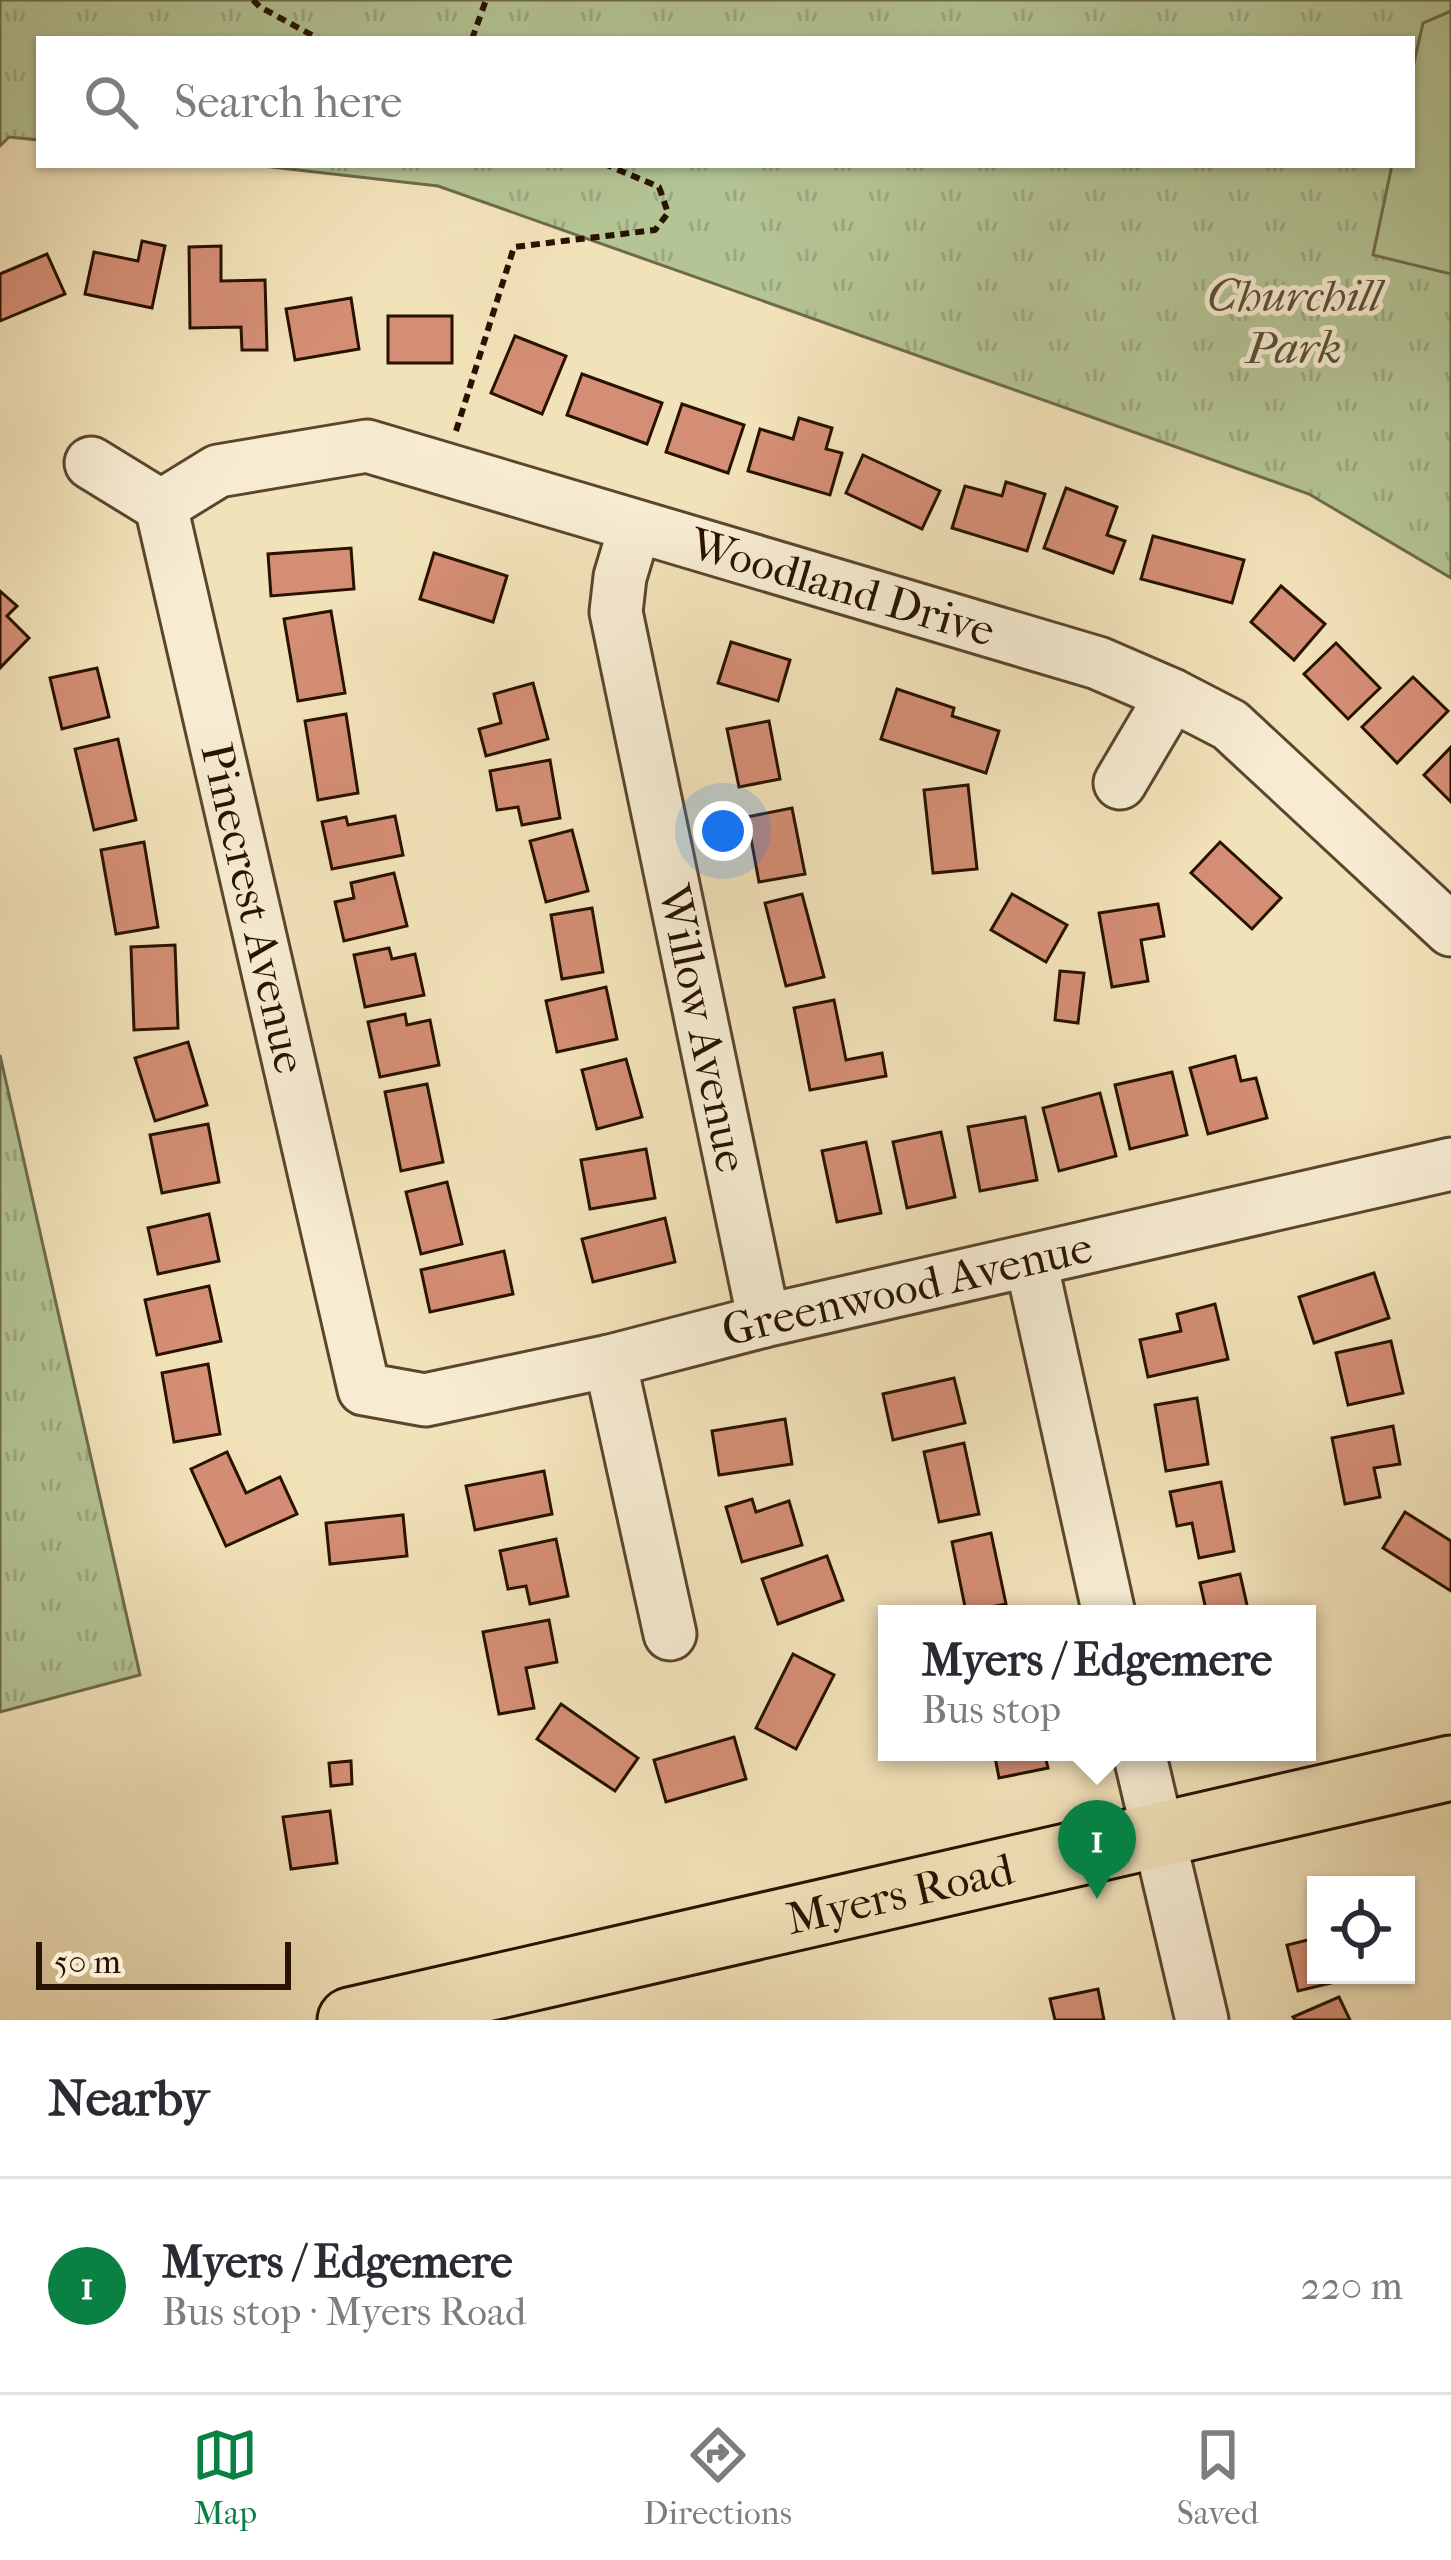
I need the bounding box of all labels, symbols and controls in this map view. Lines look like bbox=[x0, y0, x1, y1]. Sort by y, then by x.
search box bbox=[36, 36, 1415, 168]
icon: search bbox=[78, 69, 144, 135]
text: Search here bbox=[174, 76, 402, 129]
park label: Churchill Park bbox=[1207, 270, 1386, 375]
street label: Woodland Drive bbox=[683, 517, 1001, 657]
street label: Pinecrest Avenue bbox=[190, 738, 317, 1079]
your location bbox=[693, 801, 753, 861]
street label: Willow Avenue bbox=[647, 879, 759, 1177]
street label: Greenwood Avenue bbox=[716, 1220, 1097, 1357]
popup bbox=[878, 1605, 1316, 1761]
text: Myers / Edgemere bbox=[922, 1634, 1272, 1687]
text: Bus stop bbox=[922, 1687, 1061, 1733]
pin: 1 bbox=[1058, 1800, 1136, 1899]
street label: Myers Road bbox=[781, 1842, 1019, 1946]
map controls bbox=[1307, 1876, 1415, 1984]
button: locate bbox=[1307, 1876, 1415, 1984]
scale bar bbox=[36, 1936, 291, 1989]
text: 50 m bbox=[54, 1943, 121, 1982]
text: Nearby bbox=[48, 2068, 209, 2128]
text: Myers / Edgemere bbox=[162, 2236, 512, 2289]
text: 1 bbox=[80, 2263, 94, 2309]
text: 220 m bbox=[1301, 2263, 1403, 2309]
text: Bus stop · Myers Road bbox=[162, 2289, 526, 2335]
tab: Map bbox=[192, 2422, 258, 2533]
tab: Directions bbox=[643, 2422, 792, 2533]
tab: Saved bbox=[1177, 2422, 1259, 2533]

